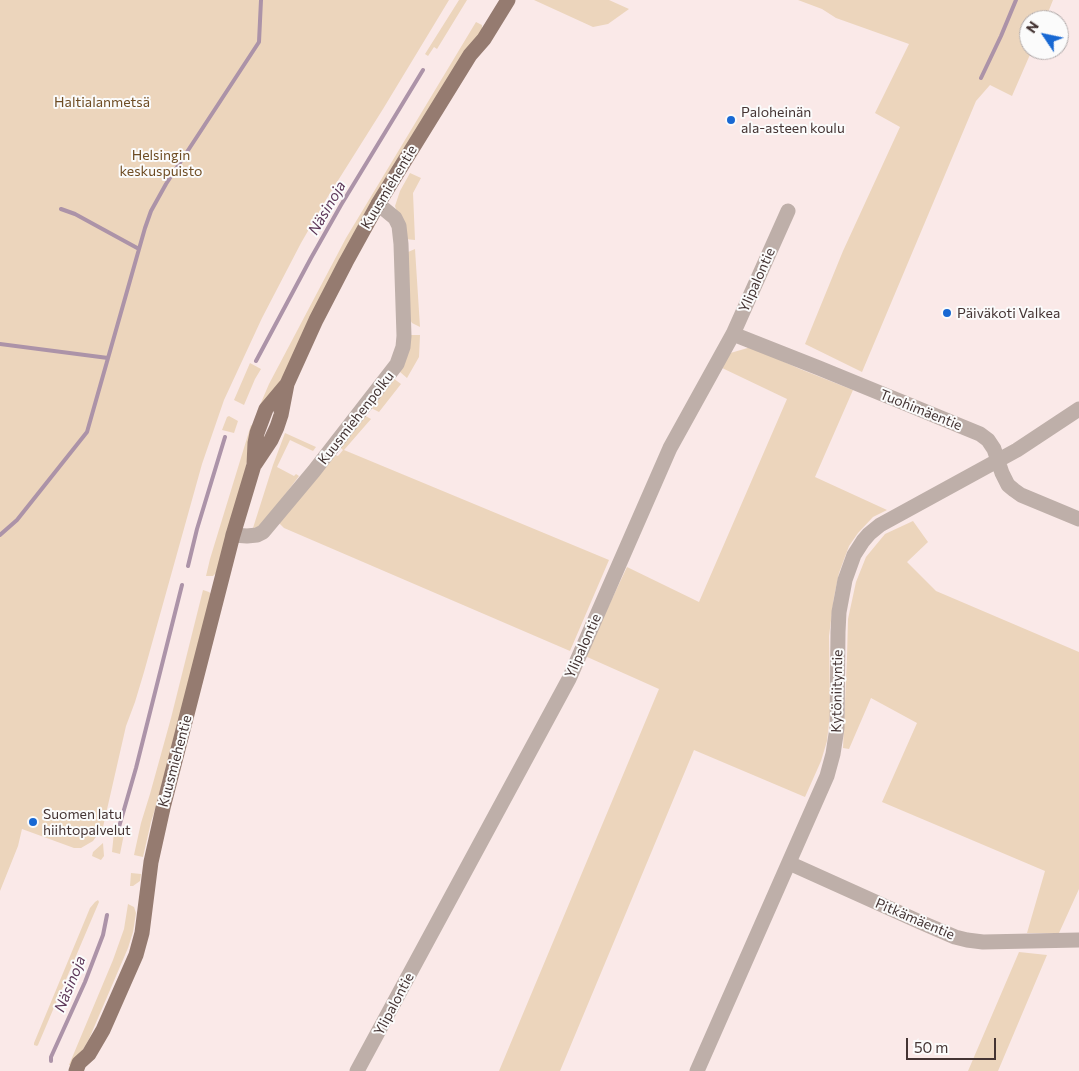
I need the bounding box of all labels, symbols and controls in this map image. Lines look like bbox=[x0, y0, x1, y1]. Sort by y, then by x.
north arrow bbox=[1019, 10, 1069, 60]
text: N bbox=[1022, 18, 1042, 36]
park label: Haltialanmetsä bbox=[54, 94, 150, 110]
place label: Paloheinän ala-asteen koulu bbox=[741, 104, 845, 136]
marker: Paloheinän ala-asteen koulu bbox=[725, 114, 737, 126]
street label: Kuusmiehentie bbox=[357, 142, 421, 232]
park label: Helsingin keskuspuisto bbox=[120, 147, 202, 180]
water label: Näsinoja bbox=[304, 178, 350, 238]
street label: Ylipalontie bbox=[735, 245, 779, 315]
place label: Päiväkoti Valkea bbox=[957, 305, 1060, 321]
marker: Päiväkoti Valkea bbox=[941, 307, 953, 319]
street label: Kuusmiehenpolku bbox=[314, 368, 398, 468]
street label: Tuohimäentie bbox=[877, 386, 965, 434]
street label: Ylipalontie bbox=[561, 611, 605, 681]
street label: Kytöniityntie bbox=[828, 649, 846, 733]
street label: Kuusmiehentie bbox=[155, 713, 195, 809]
place label: Suomen latu hiihtopalvelut bbox=[43, 806, 131, 839]
marker: Suomen latu hiihtopalvelut bbox=[27, 816, 39, 828]
street label: Pitkämäentie bbox=[873, 895, 957, 943]
water label: Näsinoja bbox=[51, 953, 89, 1015]
street label: Ylipalontie bbox=[370, 970, 418, 1038]
scale bar bbox=[909, 1028, 999, 1060]
text: 50 m bbox=[914, 1038, 948, 1056]

